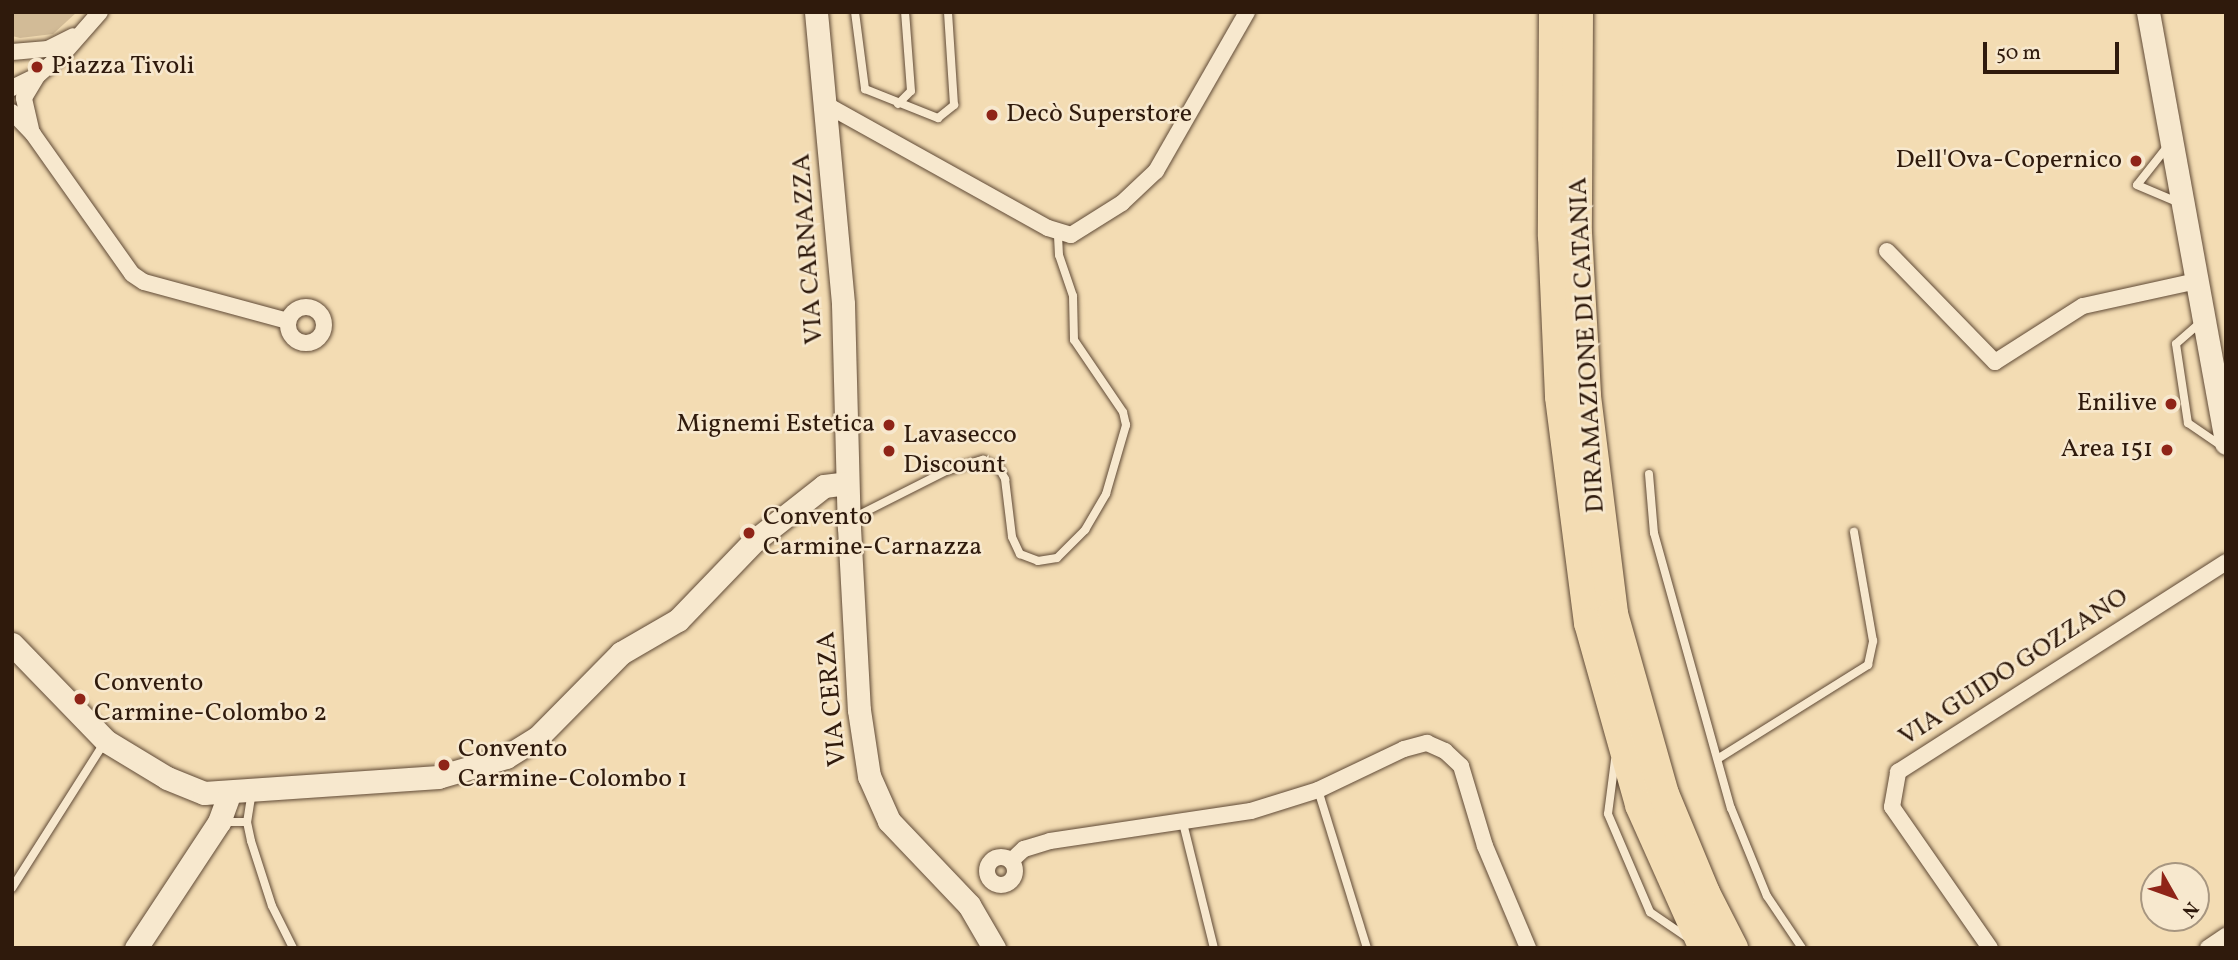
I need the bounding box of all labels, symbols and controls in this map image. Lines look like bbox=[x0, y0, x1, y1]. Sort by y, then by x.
scale bar bbox=[1986, 28, 2122, 72]
text: 50 m bbox=[1996, 39, 2041, 68]
place label: Piazza Tivoli bbox=[51, 51, 195, 83]
marker: Piazza Tivoli bbox=[29, 59, 45, 75]
place label: Decò Superstore bbox=[1006, 99, 1192, 131]
marker: Decò Superstore bbox=[984, 107, 1000, 123]
place label: Dell'Ova-Copernico bbox=[1895, 145, 2122, 177]
street label: VIA CARNAZZA bbox=[787, 153, 831, 345]
marker: Dell'Ova-Copernico bbox=[2128, 153, 2144, 169]
street label: DIRAMAZIONE DI CATANIA bbox=[1564, 176, 1612, 514]
place label: Enilive bbox=[2077, 388, 2157, 420]
marker: Enilive bbox=[2163, 396, 2179, 412]
place label: Mignemi Estetica bbox=[676, 409, 875, 441]
marker: Mignemi Estetica bbox=[881, 417, 897, 433]
place label: Lavasecco Discount bbox=[903, 420, 1017, 481]
place label: Area 151 bbox=[2061, 434, 2153, 466]
marker: Area 151 bbox=[2159, 442, 2175, 458]
marker: Lavasecco Discount bbox=[881, 443, 897, 459]
place label: Convento Carmine-Carnazza bbox=[763, 502, 982, 564]
marker: Convento Carmine-Carnazza bbox=[741, 525, 757, 541]
street label: VIA GUIDO GOZZANO bbox=[1894, 582, 2134, 754]
street label: VIA CERZA bbox=[812, 630, 854, 768]
place label: Convento Carmine-Colombo 2 bbox=[94, 668, 327, 730]
marker: Convento Carmine-Colombo 2 bbox=[72, 691, 88, 707]
place label: Convento Carmine-Colombo 1 bbox=[458, 734, 687, 796]
marker: Convento Carmine-Colombo 1 bbox=[436, 757, 452, 773]
north arrow bbox=[2140, 862, 2210, 932]
text: N bbox=[2175, 896, 2204, 923]

